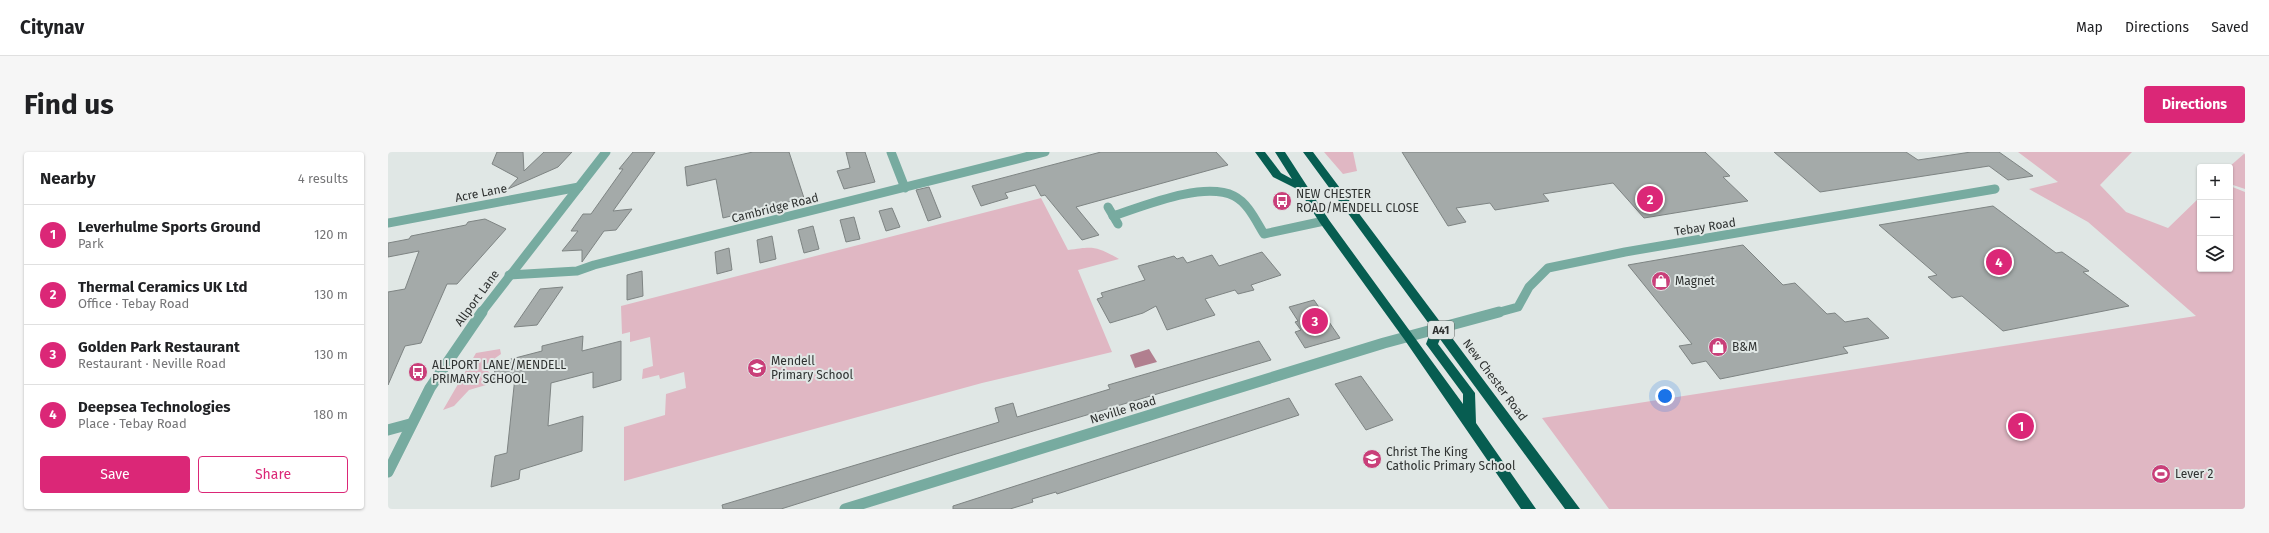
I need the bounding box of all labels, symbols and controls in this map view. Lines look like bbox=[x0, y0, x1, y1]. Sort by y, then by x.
text: Citynav bbox=[20, 16, 84, 39]
text: Map bbox=[2076, 19, 2103, 36]
text: Directions bbox=[2125, 19, 2189, 36]
text: Saved bbox=[2211, 19, 2249, 36]
button: Directions bbox=[2144, 86, 2245, 123]
text: Find us bbox=[24, 88, 114, 121]
map controls bbox=[2197, 164, 2233, 272]
button: + bbox=[2197, 164, 2233, 200]
text: Nearby bbox=[40, 168, 95, 189]
text: 4 results bbox=[298, 171, 348, 186]
street label: Acre Lane bbox=[454, 181, 508, 205]
pin: 2 bbox=[1637, 184, 1663, 214]
place label: NEW CHESTER ROAD/MENDELL CLOSE bbox=[1296, 187, 1419, 215]
street label: Cambridge Road bbox=[730, 190, 820, 226]
bus stop icon: NEW CHESTER ROAD/MENDELL CLOSE bbox=[1271, 190, 1293, 212]
button: − bbox=[2197, 200, 2233, 236]
street label: Tebay Road bbox=[1673, 215, 1737, 239]
text: Leverhulme Sports Ground bbox=[78, 218, 261, 236]
text: 1 bbox=[50, 227, 56, 242]
text: 120 m bbox=[314, 227, 348, 242]
text: Park bbox=[78, 236, 104, 251]
button: layers bbox=[2197, 236, 2233, 272]
pin: 4 bbox=[1986, 247, 2012, 277]
street label: Allport Lane bbox=[452, 267, 502, 329]
shop icon: Magnet bbox=[1650, 270, 1672, 292]
place label: Magnet bbox=[1675, 274, 1716, 288]
text: Thermal Ceramics UK Ltd bbox=[78, 278, 248, 296]
text: 2 bbox=[50, 287, 56, 302]
text: 130 m bbox=[314, 287, 348, 302]
text: Office · Tebay Road bbox=[78, 296, 189, 311]
pin: 3 bbox=[1302, 306, 1328, 336]
road number: A41 bbox=[1428, 321, 1454, 339]
street label: New Chester Road bbox=[1460, 336, 1530, 424]
shop icon: B&M bbox=[1707, 336, 1729, 358]
text: Golden Park Restaurant bbox=[78, 338, 240, 356]
place label: B&M bbox=[1732, 340, 1757, 354]
text: 3 bbox=[50, 347, 56, 362]
text: 130 m bbox=[314, 347, 348, 362]
place label: Mendell Primary School bbox=[771, 354, 854, 382]
text: Restaurant · Neville Road bbox=[78, 356, 226, 371]
school or university icon: Mendell Primary School bbox=[746, 357, 768, 379]
place label: ALLPORT LANE/MENDELL PRIMARY SCHOOL bbox=[432, 358, 566, 386]
bus stop icon: ALLPORT LANE/MENDELL PRIMARY SCHOOL bbox=[407, 361, 429, 383]
your location bbox=[1655, 386, 1675, 406]
street label: Neville Road bbox=[1088, 393, 1158, 427]
text: Deepsea Technologies bbox=[78, 398, 230, 416]
text: 4 bbox=[49, 407, 57, 422]
text: 180 m bbox=[313, 407, 348, 422]
pin: 1 bbox=[2008, 411, 2034, 441]
text: Place · Tebay Road bbox=[78, 416, 187, 431]
place label: Christ The King Catholic Primary School bbox=[1386, 445, 1516, 473]
school or university icon: Christ The King Catholic Primary School bbox=[1361, 448, 1383, 470]
button: Save bbox=[40, 456, 190, 493]
button: Share bbox=[198, 456, 348, 493]
sports icon: Lever 2 bbox=[2150, 463, 2172, 485]
place label: Lever 2 bbox=[2175, 467, 2213, 481]

